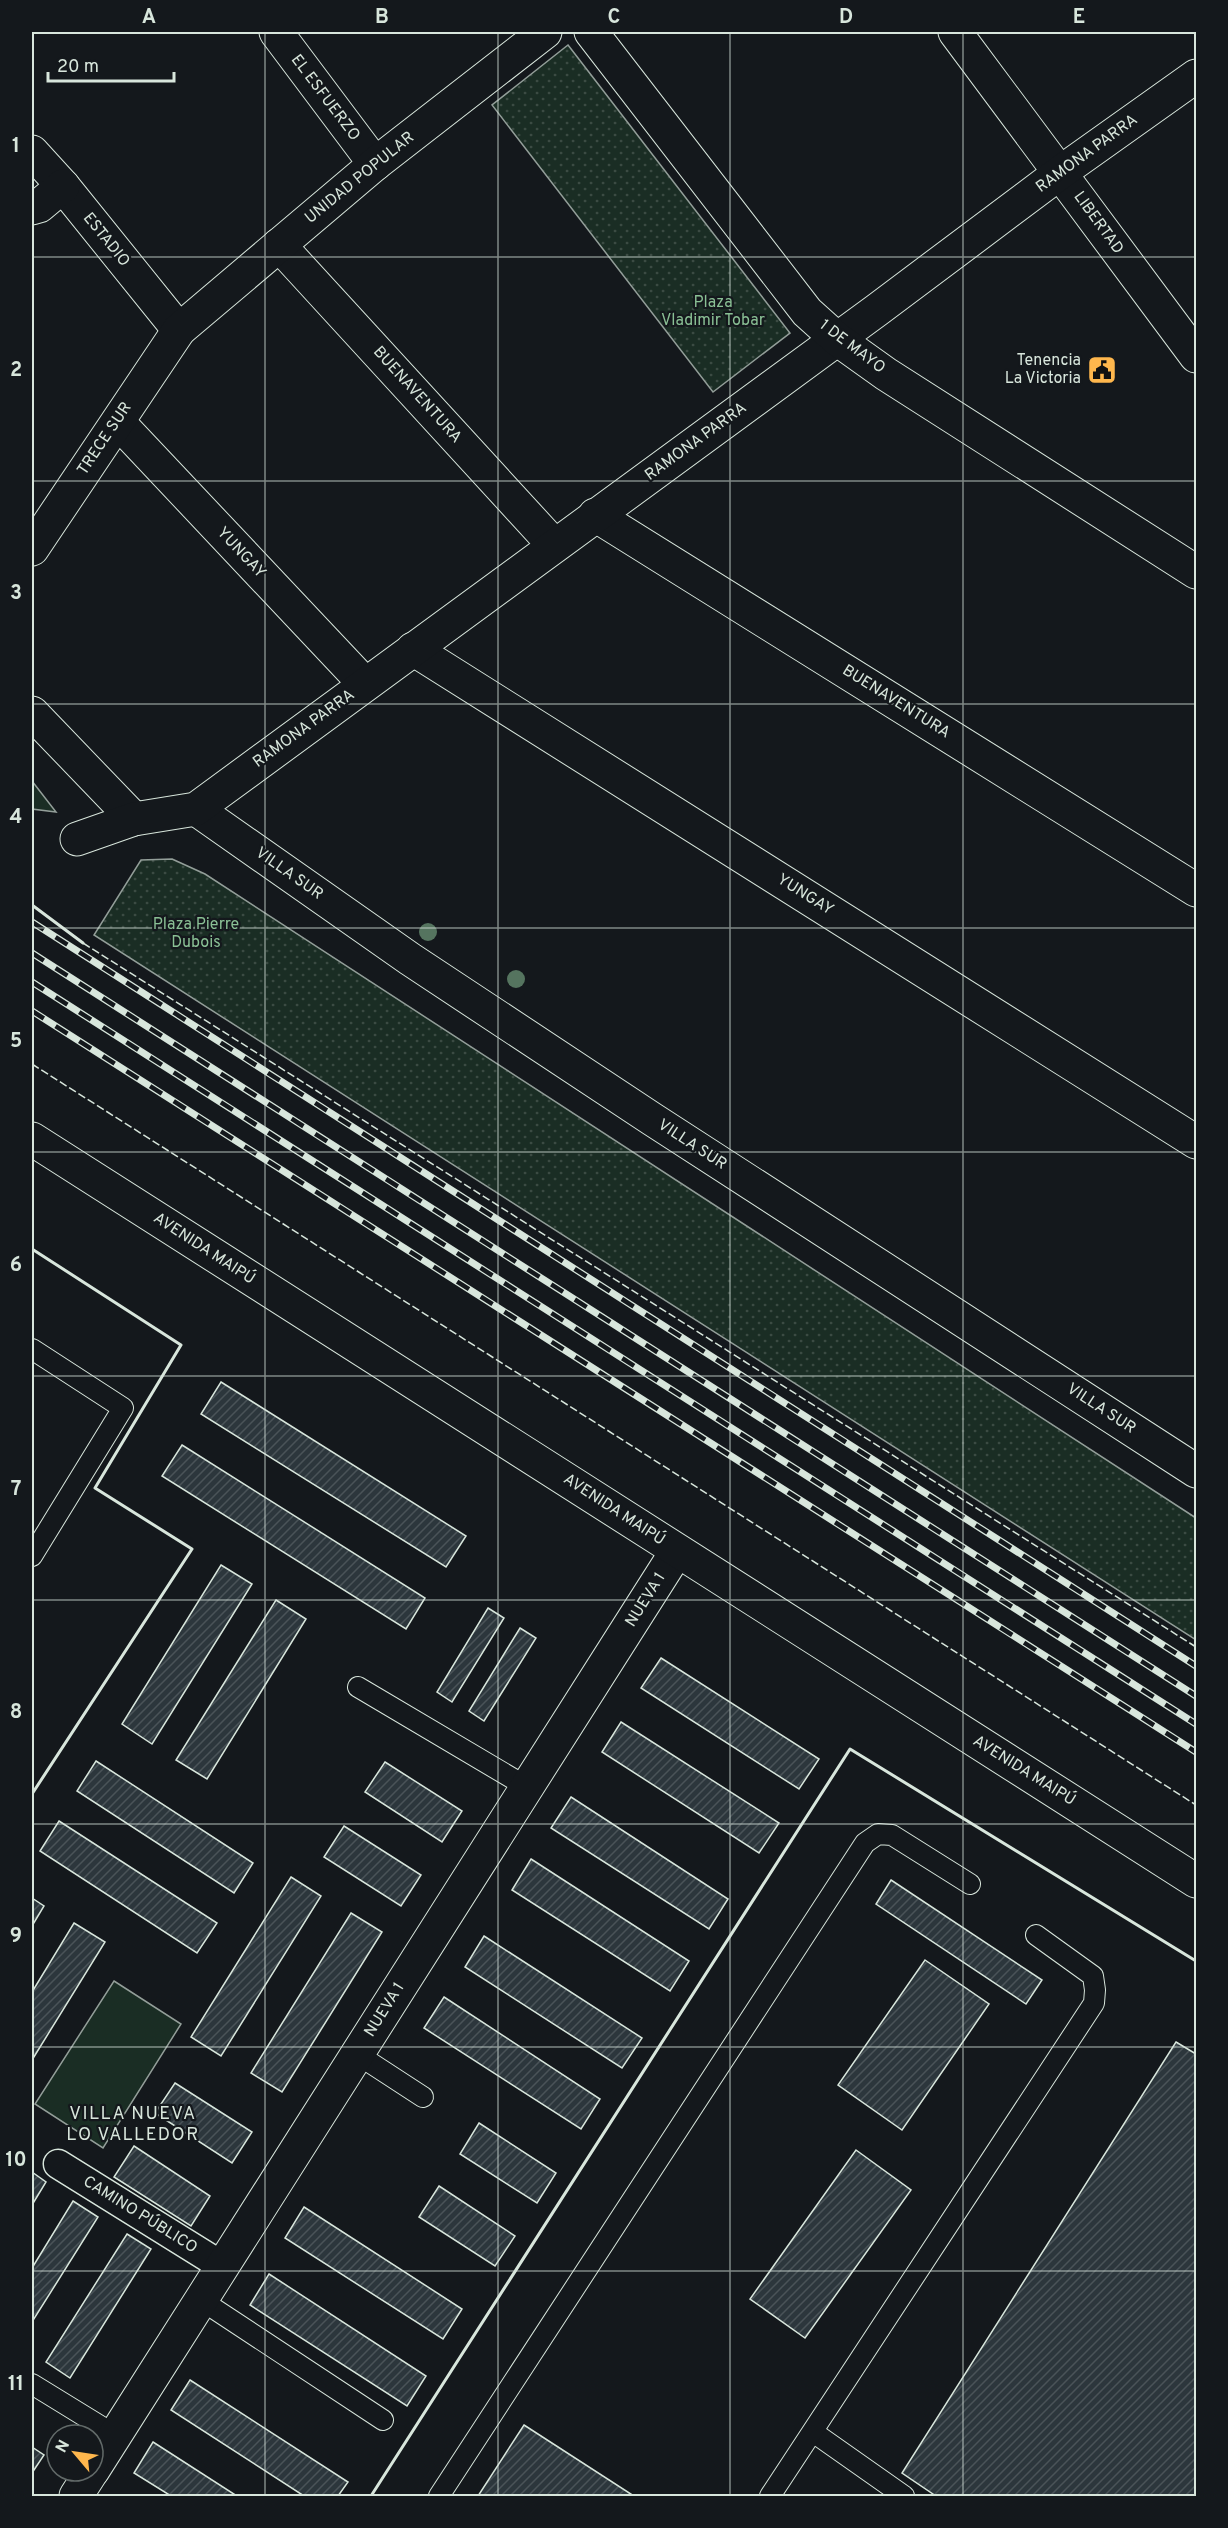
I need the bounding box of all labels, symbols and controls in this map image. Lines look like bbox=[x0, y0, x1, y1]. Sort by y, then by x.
text: A bbox=[142, 5, 156, 31]
text: B bbox=[375, 5, 389, 31]
text: C bbox=[608, 5, 620, 31]
text: D bbox=[839, 5, 853, 31]
text: E bbox=[1073, 5, 1085, 31]
scale bar bbox=[48, 45, 174, 83]
street label: EL ESFUERZO bbox=[286, 51, 364, 145]
text: 20 m bbox=[57, 56, 99, 79]
street label: RAMONA PARRA bbox=[1032, 110, 1142, 198]
street label: UNIDAD POPULAR bbox=[301, 128, 419, 228]
text: 1 bbox=[12, 134, 20, 160]
street label: LIBERTAD bbox=[1069, 188, 1127, 258]
street label: ESTADIO bbox=[78, 209, 134, 271]
park label: Plaza Vladimir Tobar bbox=[661, 293, 765, 331]
street label: 1 DE MAYO bbox=[815, 316, 889, 378]
street label: BUENAVENTURA bbox=[368, 342, 466, 448]
place label: Tenencia La Victoria bbox=[1005, 351, 1081, 389]
public building icon: Tenencia La Victoria bbox=[1086, 354, 1118, 386]
text: 2 bbox=[10, 358, 22, 384]
street label: RAMONA PARRA bbox=[641, 398, 751, 486]
street label: TRECE SUR bbox=[73, 399, 137, 479]
street label: YUNGAY bbox=[212, 523, 270, 583]
text: 3 bbox=[10, 581, 22, 607]
street label: BUENAVENTURA bbox=[838, 661, 954, 743]
street label: RAMONA PARRA bbox=[249, 685, 359, 773]
text: 4 bbox=[10, 805, 22, 831]
street label: VILLA SUR bbox=[251, 843, 327, 905]
street label: YUNGAY bbox=[773, 870, 837, 920]
park label: Plaza Pierre Dubois bbox=[153, 915, 239, 953]
text: 5 bbox=[10, 1029, 22, 1055]
street label: VILLA SUR bbox=[654, 1115, 730, 1175]
street label: AVENIDA MAIPÚ bbox=[149, 1207, 260, 1289]
text: 6 bbox=[10, 1253, 22, 1279]
street label: VILLA SUR bbox=[1063, 1379, 1139, 1439]
street label: AVENIDA MAIPÚ bbox=[559, 1468, 670, 1550]
text: 7 bbox=[11, 1477, 21, 1503]
street label: NUEVA 1 bbox=[621, 1569, 671, 1631]
text: 8 bbox=[10, 1700, 22, 1726]
street label: AVENIDA MAIPÚ bbox=[969, 1730, 1080, 1811]
text: 9 bbox=[10, 1924, 22, 1950]
street label: NUEVA 1 bbox=[360, 1979, 410, 2041]
district label: VILLA NUEVA LO VALLEDOR bbox=[66, 2103, 200, 2147]
text: 10 bbox=[5, 2148, 27, 2174]
street label: CAMINO PÚBLICO bbox=[79, 2170, 202, 2258]
text: 11 bbox=[8, 2372, 24, 2398]
north arrow bbox=[45, 2423, 105, 2483]
text: N bbox=[52, 2437, 75, 2457]

